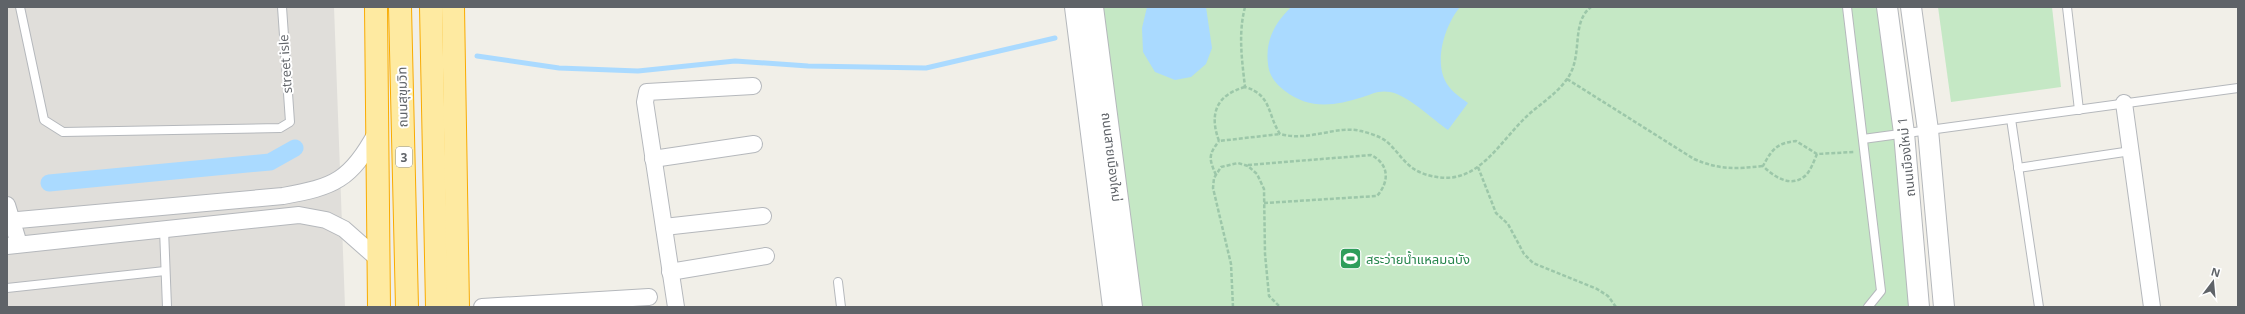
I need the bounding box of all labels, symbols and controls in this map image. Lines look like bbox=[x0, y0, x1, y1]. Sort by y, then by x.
street label: street isle bbox=[274, 34, 296, 94]
street label: ถนนสุขุมวิท bbox=[392, 67, 412, 127]
street label: ถนนสายเมืองใหม่ bbox=[1098, 111, 1126, 203]
street label: ถนนเมืองใหม่ 1 bbox=[1893, 116, 1919, 198]
road number: 3 bbox=[396, 147, 412, 167]
sports icon: สระว่ายน้ำแหลมฉบัง bbox=[1338, 246, 1364, 272]
place label: สระว่ายน้ำแหลมฉบัง bbox=[1366, 250, 1470, 268]
north arrow bbox=[2193, 262, 2233, 302]
text: N bbox=[2210, 263, 2222, 280]

